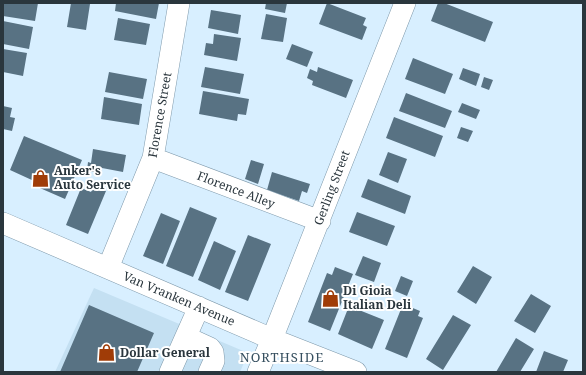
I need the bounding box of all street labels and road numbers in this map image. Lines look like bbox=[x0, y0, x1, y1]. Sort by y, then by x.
street label: Florence Street bbox=[144, 71, 175, 159]
street label: Gerling Street bbox=[309, 148, 354, 228]
street label: Florence Alley bbox=[195, 167, 278, 212]
street label: Van Vranken Avenue bbox=[121, 267, 238, 330]

